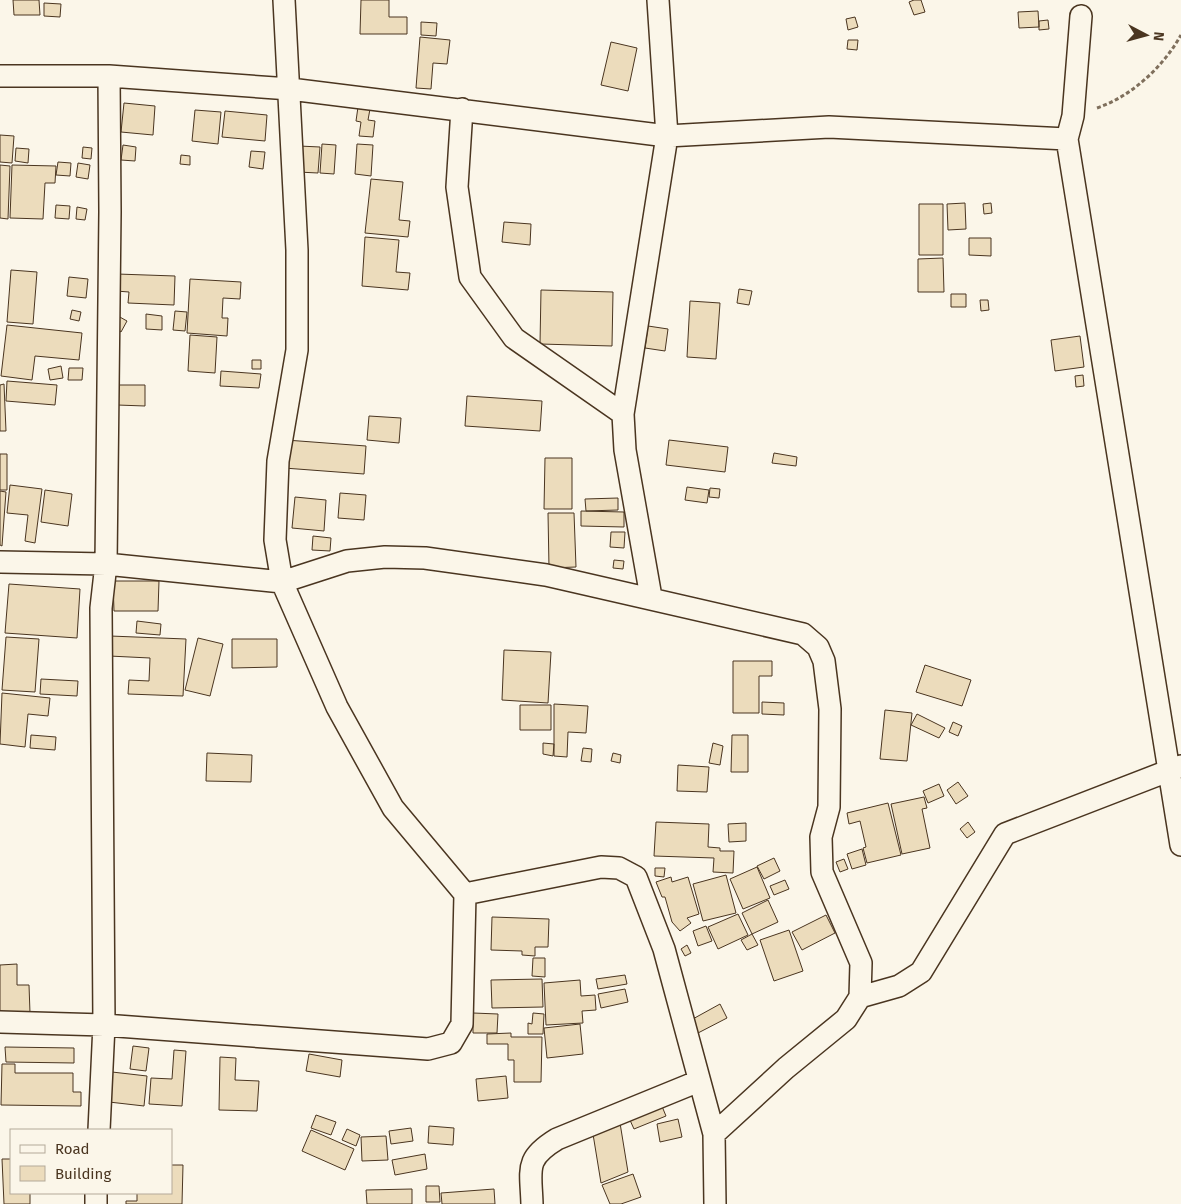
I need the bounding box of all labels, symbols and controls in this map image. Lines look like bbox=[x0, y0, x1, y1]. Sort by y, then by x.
north arrow bbox=[1121, 10, 1171, 60]
text: N bbox=[1149, 31, 1167, 42]
legend bbox=[10, 1129, 172, 1194]
text: Road bbox=[55, 1140, 90, 1158]
text: Building bbox=[55, 1165, 111, 1183]

